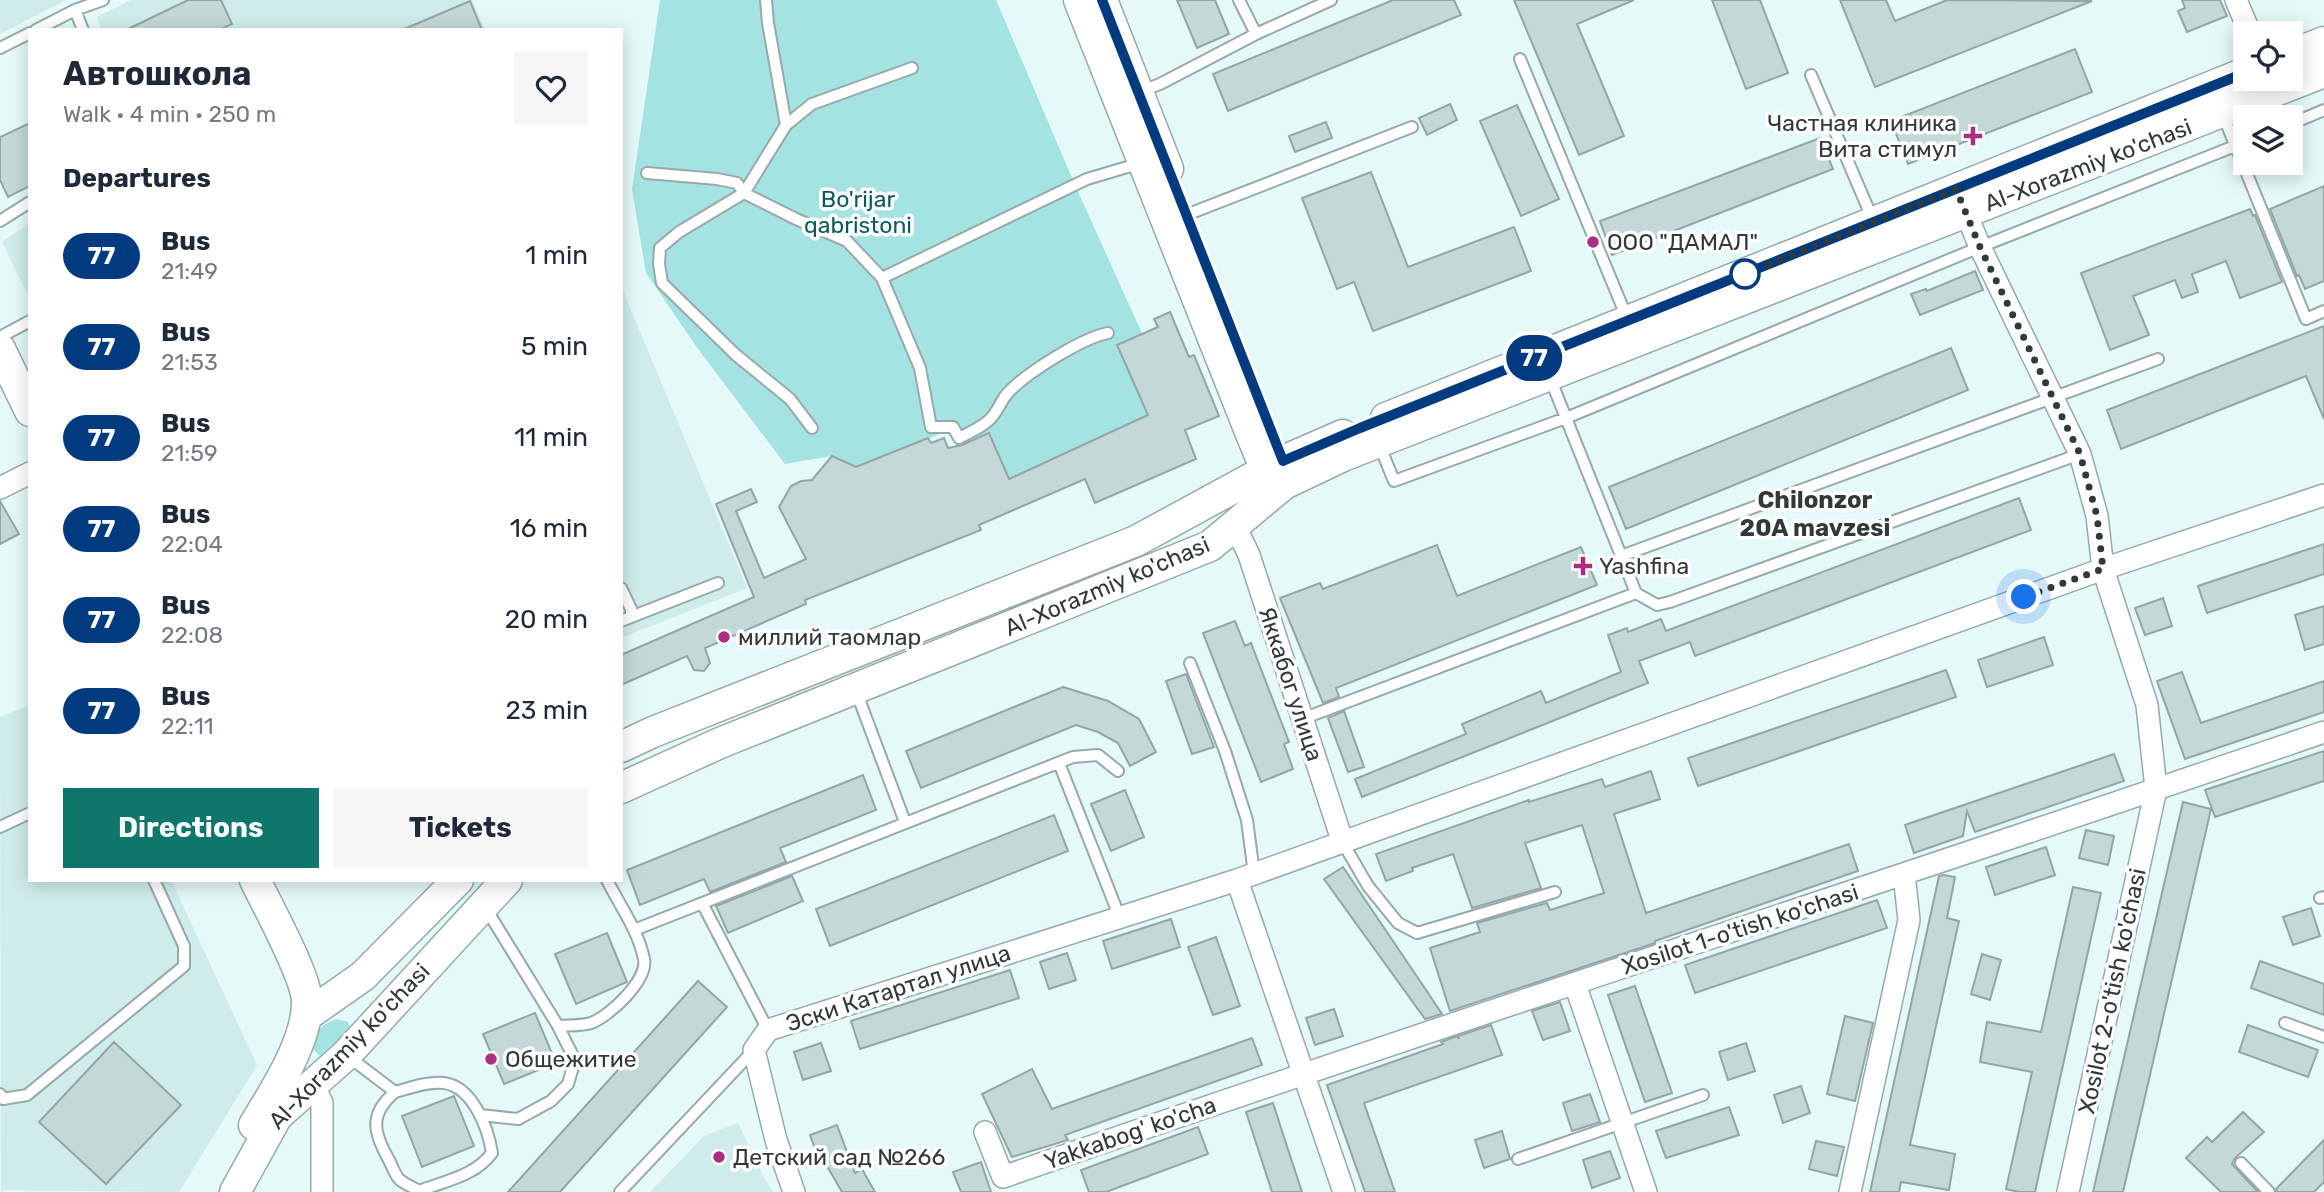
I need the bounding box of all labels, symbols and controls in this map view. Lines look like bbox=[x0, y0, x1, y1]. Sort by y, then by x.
map controls bbox=[2233, 21, 2303, 175]
button: locate bbox=[2233, 21, 2303, 91]
button: heart bbox=[514, 51, 588, 125]
text: Автошкола bbox=[63, 54, 252, 93]
text: Walk · 4 min · 250 m bbox=[63, 100, 276, 128]
button: layers bbox=[2233, 105, 2303, 175]
place label: Частная клиника Вита стимул bbox=[1767, 109, 1957, 163]
street label: Al-Xorazmiy ko'chasi bbox=[1980, 113, 2196, 217]
marker: Частная клиника Вита стимул bbox=[1963, 126, 1983, 146]
text: Departures bbox=[63, 163, 211, 194]
park label: Bo'rijar qabristoni bbox=[804, 185, 912, 239]
text: Bus bbox=[161, 226, 210, 257]
place label: ООО "ДАМАЛ" bbox=[1607, 228, 1758, 256]
marker: ООО "ДАМАЛ" bbox=[1585, 234, 1601, 250]
text: 1 min bbox=[525, 240, 588, 271]
text: 77 bbox=[88, 242, 115, 270]
text: 21:49 bbox=[161, 257, 218, 285]
unlabelled marker bbox=[1730, 259, 1760, 289]
text: Bus bbox=[161, 317, 210, 348]
text: 5 min bbox=[521, 331, 588, 362]
text: 77 bbox=[88, 333, 115, 361]
line badge: 77 bbox=[1502, 335, 1566, 381]
text: 77 bbox=[1520, 344, 1548, 372]
text: 21:53 bbox=[161, 348, 218, 376]
text: Bus bbox=[161, 408, 210, 439]
text: 11 min bbox=[514, 422, 588, 453]
text: 77 bbox=[88, 424, 115, 452]
text: 21:59 bbox=[161, 439, 218, 467]
district label: Chilonzor 20A mavzesi bbox=[1740, 486, 1890, 542]
text: Bus bbox=[161, 499, 210, 530]
text: 16 min bbox=[510, 513, 588, 544]
text: 77 bbox=[88, 515, 115, 543]
text: 22:04 bbox=[161, 530, 223, 558]
street label: Al-Xorazmiy ko'chasi bbox=[1000, 530, 1214, 642]
place label: Yashfina bbox=[1599, 552, 1689, 580]
marker: Yashfina bbox=[1573, 556, 1593, 576]
your location bbox=[2006, 579, 2041, 614]
text: Bus bbox=[161, 590, 210, 621]
street label: Яккабог улица bbox=[1253, 603, 1329, 765]
text: 20 min bbox=[505, 604, 588, 635]
text: 77 bbox=[88, 606, 115, 634]
text: 22:08 bbox=[161, 621, 223, 649]
place label: миллий таомлар bbox=[738, 623, 921, 651]
marker: миллий таомлар bbox=[716, 629, 732, 645]
text: Bus bbox=[161, 681, 210, 712]
text: 23 min bbox=[506, 695, 588, 726]
text: 77 bbox=[88, 697, 115, 725]
text: 22:11 bbox=[161, 712, 214, 740]
button: Directions bbox=[63, 788, 319, 868]
button: Tickets bbox=[333, 788, 588, 868]
street label: Xosilot 2-o'tish ko'chasi bbox=[2072, 866, 2152, 1116]
street label: Xosilot 1-o'tish ko'chasi bbox=[1618, 878, 1862, 980]
street label: Эски Катартал улица bbox=[782, 938, 1014, 1038]
street label: Al-Xorazmiy ko'chasi bbox=[263, 957, 435, 1135]
place label: Общежитие bbox=[505, 1045, 637, 1073]
marker: Общежитие bbox=[483, 1051, 499, 1067]
street label: Yakkabog' ko'cha bbox=[1040, 1090, 1220, 1176]
place label: Детский сад №266 bbox=[733, 1143, 945, 1171]
marker: Детский сад №266 bbox=[711, 1149, 727, 1165]

